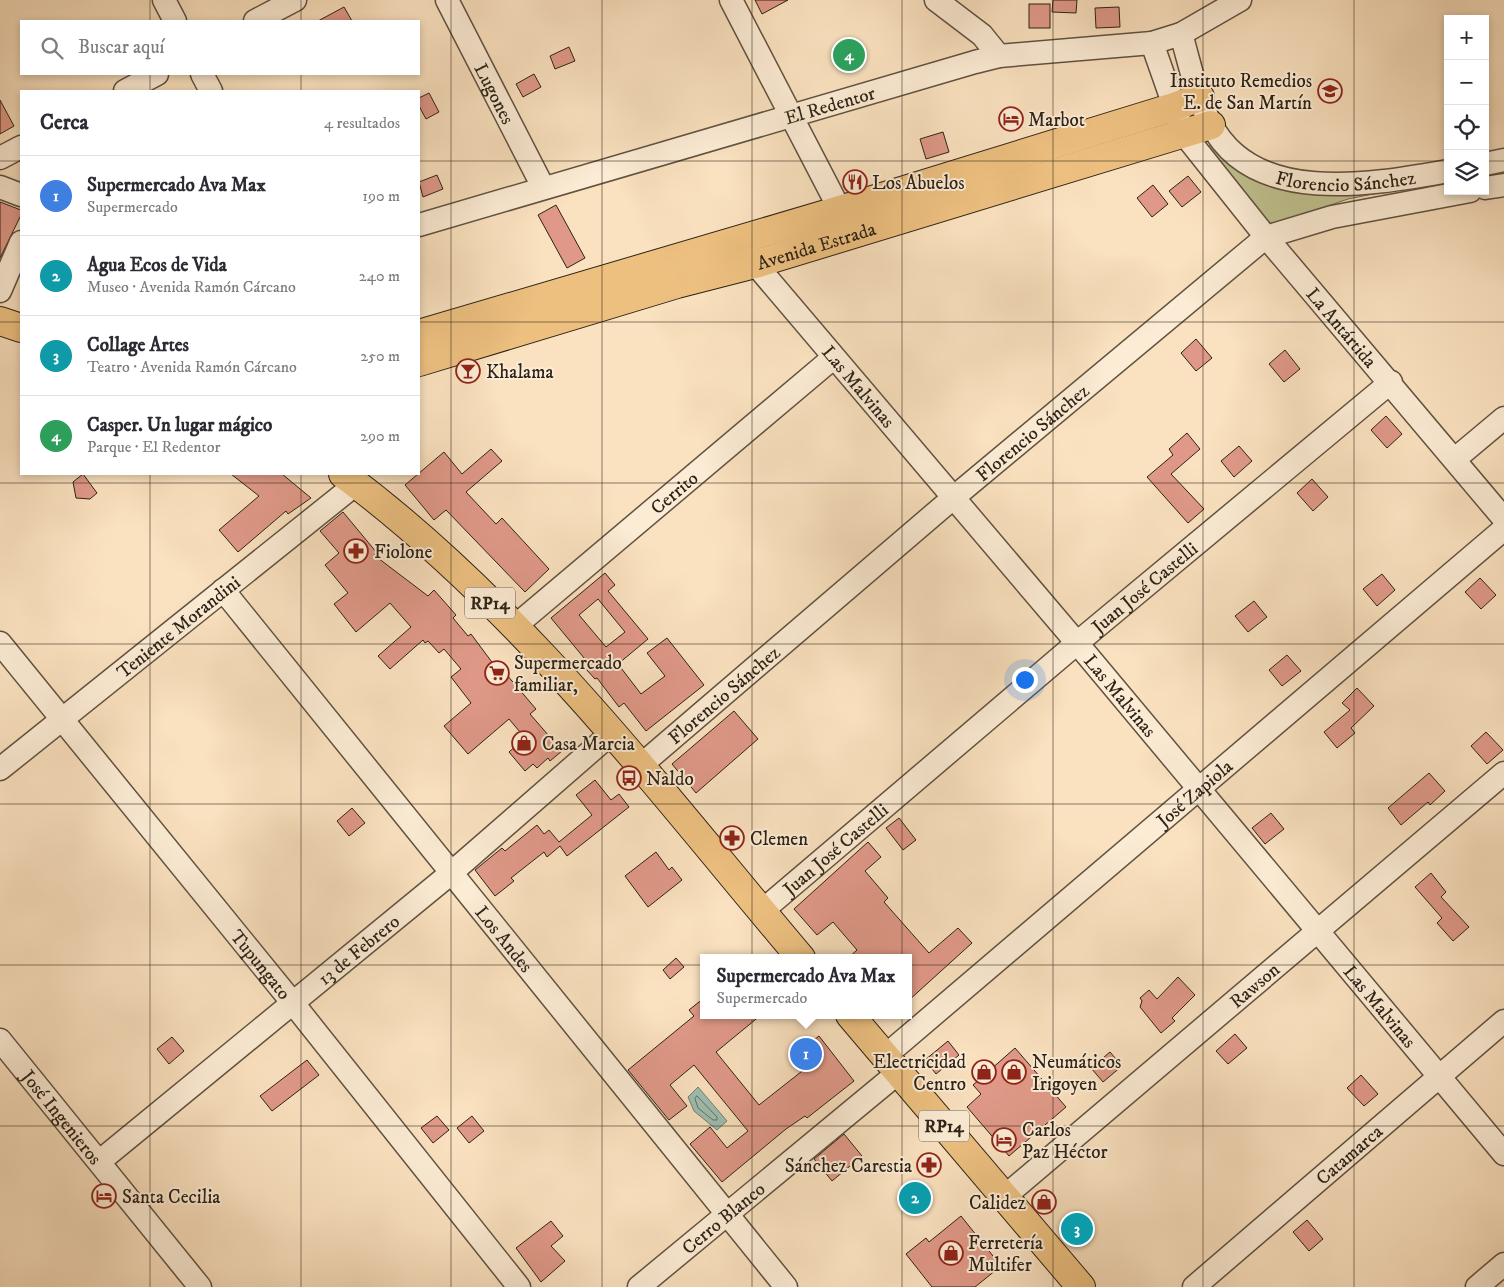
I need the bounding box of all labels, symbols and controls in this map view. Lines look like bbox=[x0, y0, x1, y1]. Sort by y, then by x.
map controls bbox=[1444, 15, 1489, 195]
button: + bbox=[1444, 15, 1489, 60]
search box bbox=[20, 20, 420, 75]
icon: search bbox=[38, 34, 66, 62]
text: Buscar aquí bbox=[78, 36, 164, 59]
pin: 4 bbox=[833, 36, 865, 74]
street label: Lugones bbox=[468, 60, 519, 128]
button: − bbox=[1444, 60, 1489, 105]
place label: Instituto Remedios E. de San Martín bbox=[1170, 70, 1312, 115]
school or university icon: Instituto Remedios E. de San Martín bbox=[1317, 78, 1343, 104]
street label: El Redentor bbox=[782, 82, 878, 130]
button: locate bbox=[1444, 105, 1489, 150]
hotel icon: Marbot bbox=[998, 106, 1024, 132]
place label: Marbot bbox=[1028, 109, 1085, 132]
text: Cerca bbox=[40, 110, 88, 136]
text: 4 resultados bbox=[324, 113, 400, 133]
button: layers bbox=[1444, 150, 1489, 195]
street label: Florencio Sánchez bbox=[1273, 167, 1417, 197]
restaurant icon: Los Abuelos bbox=[842, 169, 868, 195]
place label: Los Abuelos bbox=[872, 172, 965, 195]
text: Supermercado Ava Max bbox=[87, 174, 266, 197]
text: 1 bbox=[53, 186, 59, 206]
text: 190 m bbox=[362, 186, 400, 206]
text: Supermercado bbox=[87, 197, 178, 217]
street label: Avenida Estrada bbox=[754, 218, 879, 276]
text: Agua Ecos de Vida bbox=[87, 254, 227, 277]
text: 2 bbox=[52, 266, 60, 286]
text: 240 m bbox=[359, 266, 400, 286]
text: Museo · Avenida Ramón Cárcano bbox=[87, 277, 296, 297]
street label: La Antártida bbox=[1301, 283, 1381, 373]
text: Collage Artes bbox=[87, 334, 189, 357]
street label: Las Malvinas bbox=[816, 341, 899, 433]
text: 3 bbox=[53, 346, 59, 366]
text: 250 m bbox=[360, 346, 400, 366]
text: Teatro · Avenida Ramón Cárcano bbox=[87, 357, 297, 377]
bar icon: Khalama bbox=[455, 358, 481, 384]
place label: Khalama bbox=[486, 361, 554, 384]
street label: Florencio Sánchez bbox=[972, 380, 1094, 487]
text: Casper. Un lugar mágico bbox=[87, 414, 272, 437]
text: 4 bbox=[51, 426, 61, 446]
text: 290 m bbox=[360, 426, 400, 446]
text: Parque · El Redentor bbox=[87, 437, 220, 457]
street label: Cerrito bbox=[646, 467, 703, 520]
pharmacy icon: Fiolone bbox=[343, 538, 369, 564]
street label: Juan José Castelli bbox=[1086, 538, 1203, 640]
place label: Fiolone bbox=[374, 541, 432, 564]
street label: Teniente Morandini bbox=[113, 571, 245, 684]
road number: RP14 bbox=[465, 588, 515, 618]
street label: Florencio Sánchez bbox=[664, 641, 785, 750]
street label: Las Malvinas bbox=[1078, 650, 1161, 742]
place label: Supermercado familiar, bbox=[514, 652, 622, 697]
supermarket icon: Supermercado familiar, bbox=[484, 660, 510, 686]
your location bbox=[1012, 667, 1038, 693]
shop icon: Casa Marcia bbox=[511, 730, 537, 756]
place label: Casa Marcia bbox=[542, 733, 635, 756]
street label: José Zapiola bbox=[1151, 755, 1238, 834]
bus stop icon: Naldo bbox=[616, 765, 642, 791]
place label: Naldo bbox=[646, 768, 694, 791]
street label: Juan José Castelli bbox=[777, 799, 893, 902]
pharmacy icon: Clemen bbox=[719, 825, 745, 851]
place label: Clemen bbox=[750, 828, 808, 851]
street label: Los Andes bbox=[470, 901, 537, 977]
street label: 13 de Febrero bbox=[314, 910, 405, 991]
street label: Tupungato bbox=[225, 925, 295, 1005]
popup bbox=[700, 954, 912, 1019]
street label: Rawson bbox=[1225, 958, 1285, 1014]
street label: Las Malvinas bbox=[1338, 961, 1420, 1053]
text: Supermercado Ava Max bbox=[717, 965, 895, 988]
text: Supermercado bbox=[717, 988, 807, 1008]
pin: 1 bbox=[790, 1035, 822, 1073]
place label: Electricidad Centro bbox=[873, 1051, 967, 1096]
place label: Neumáticos Irigoyen bbox=[1032, 1051, 1121, 1096]
shop icon: Electricidad Centro bbox=[971, 1059, 997, 1085]
shop icon: Neumáticos Irigoyen bbox=[1001, 1059, 1027, 1085]
street label: José Ingenieros bbox=[15, 1064, 106, 1170]
road number: RP14 bbox=[919, 1110, 969, 1142]
place label: Carlos Paz Héctor bbox=[1022, 1119, 1107, 1164]
street label: Catamarca bbox=[1312, 1120, 1388, 1190]
hotel icon: Carlos Paz Héctor bbox=[991, 1127, 1017, 1153]
pharmacy icon: Sánchez Carestia bbox=[916, 1152, 942, 1178]
place label: Sánchez Carestia bbox=[785, 1155, 912, 1178]
street label: Cerro Blanco bbox=[678, 1178, 770, 1260]
pin: 2 bbox=[899, 1179, 931, 1217]
hotel icon: Santa Cecilia bbox=[91, 1183, 117, 1209]
place label: Santa Cecilia bbox=[122, 1186, 220, 1209]
shop icon: Calidez bbox=[1031, 1189, 1057, 1215]
place label: Calidez bbox=[969, 1192, 1026, 1215]
pin: 3 bbox=[1061, 1210, 1093, 1248]
place label: Ferretería Multifer bbox=[968, 1232, 1043, 1277]
shop icon: Ferretería Multifer bbox=[938, 1240, 964, 1266]

